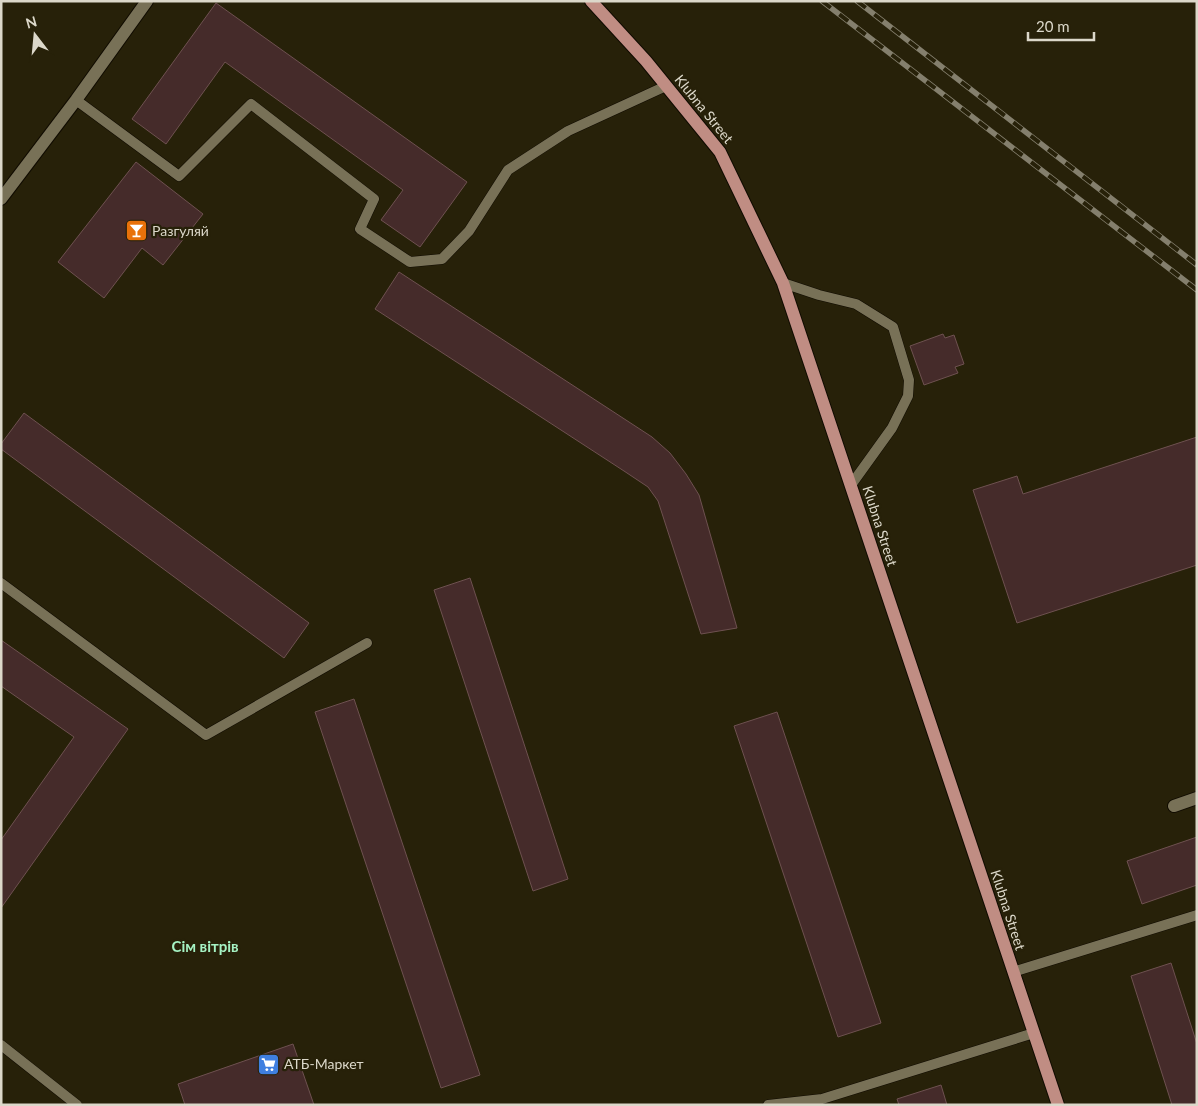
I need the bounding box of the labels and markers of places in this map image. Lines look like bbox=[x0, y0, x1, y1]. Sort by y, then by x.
bar icon: Разгуляй bbox=[124, 219, 148, 243]
place label: Разгуляй bbox=[152, 222, 209, 239]
supermarket icon: АТБ-Маркет bbox=[256, 1052, 280, 1076]
place label: АТБ-Маркет bbox=[284, 1055, 364, 1072]

